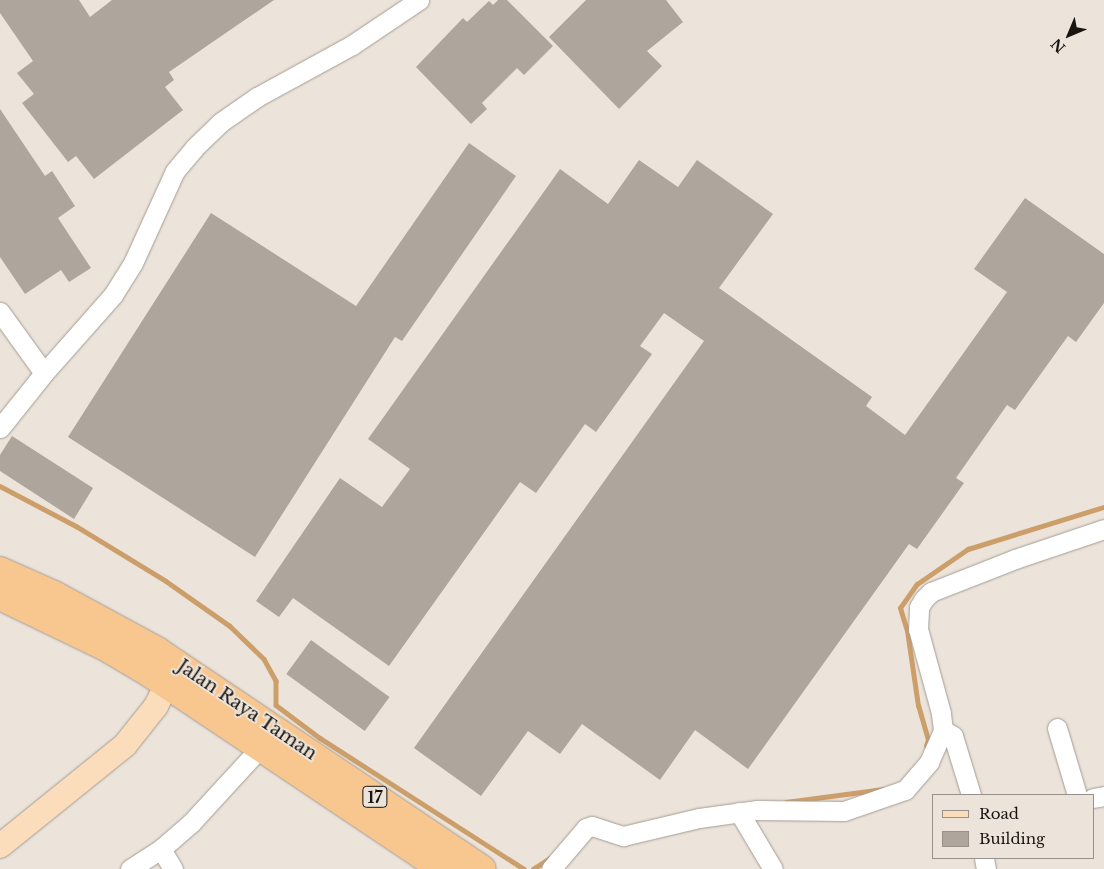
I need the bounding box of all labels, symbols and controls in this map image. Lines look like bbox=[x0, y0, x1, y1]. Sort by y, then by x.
north arrow bbox=[1044, 10, 1094, 60]
text: N bbox=[1047, 35, 1069, 57]
street label: Jalan Raya Taman bbox=[173, 655, 321, 765]
road number: 17 bbox=[361, 784, 389, 810]
legend bbox=[932, 794, 1094, 859]
text: Road bbox=[979, 804, 1019, 823]
text: Building bbox=[979, 829, 1045, 848]

